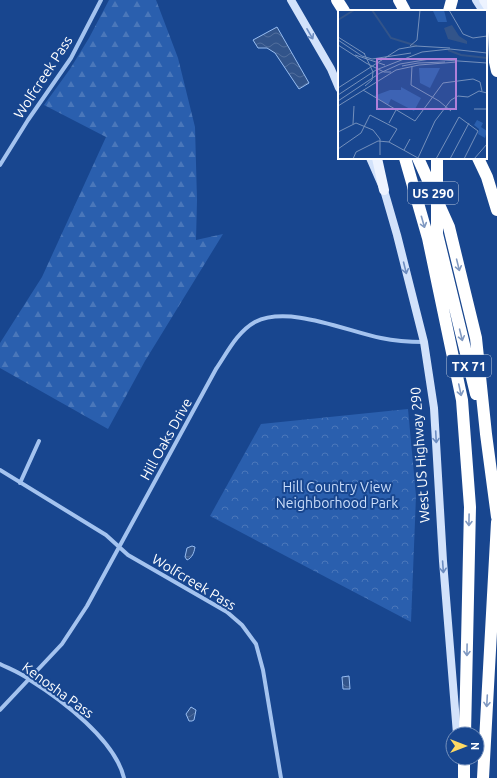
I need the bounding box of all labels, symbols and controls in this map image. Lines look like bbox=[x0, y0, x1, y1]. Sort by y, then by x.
inset map bbox=[338, 10, 487, 159]
one-way arrow bbox=[307, 28, 315, 40]
street label: Wolfcreek Pass bbox=[10, 33, 76, 121]
road number: US 290 bbox=[408, 182, 458, 204]
one-way arrow bbox=[420, 216, 427, 229]
one-way arrow bbox=[455, 258, 463, 271]
one-way arrow bbox=[402, 261, 410, 274]
one-way arrow bbox=[458, 328, 465, 341]
road number: TX 71 bbox=[447, 355, 491, 377]
one-way arrow bbox=[457, 384, 465, 397]
street label: West US Highway 290 bbox=[407, 386, 433, 524]
street label: Hill Oaks Drive bbox=[137, 395, 195, 483]
one-way arrow bbox=[432, 430, 440, 443]
park label: Hill Country View Neighborhood Park bbox=[276, 479, 398, 511]
one-way arrow bbox=[466, 513, 473, 526]
street label: Wolfcreek Pass bbox=[149, 551, 239, 613]
one-way arrow bbox=[440, 560, 447, 573]
one-way arrow bbox=[463, 643, 470, 656]
street label: Kenosha Pass bbox=[19, 659, 97, 721]
one-way arrow bbox=[484, 694, 491, 707]
north arrow bbox=[445, 726, 485, 766]
text: N bbox=[469, 742, 481, 750]

